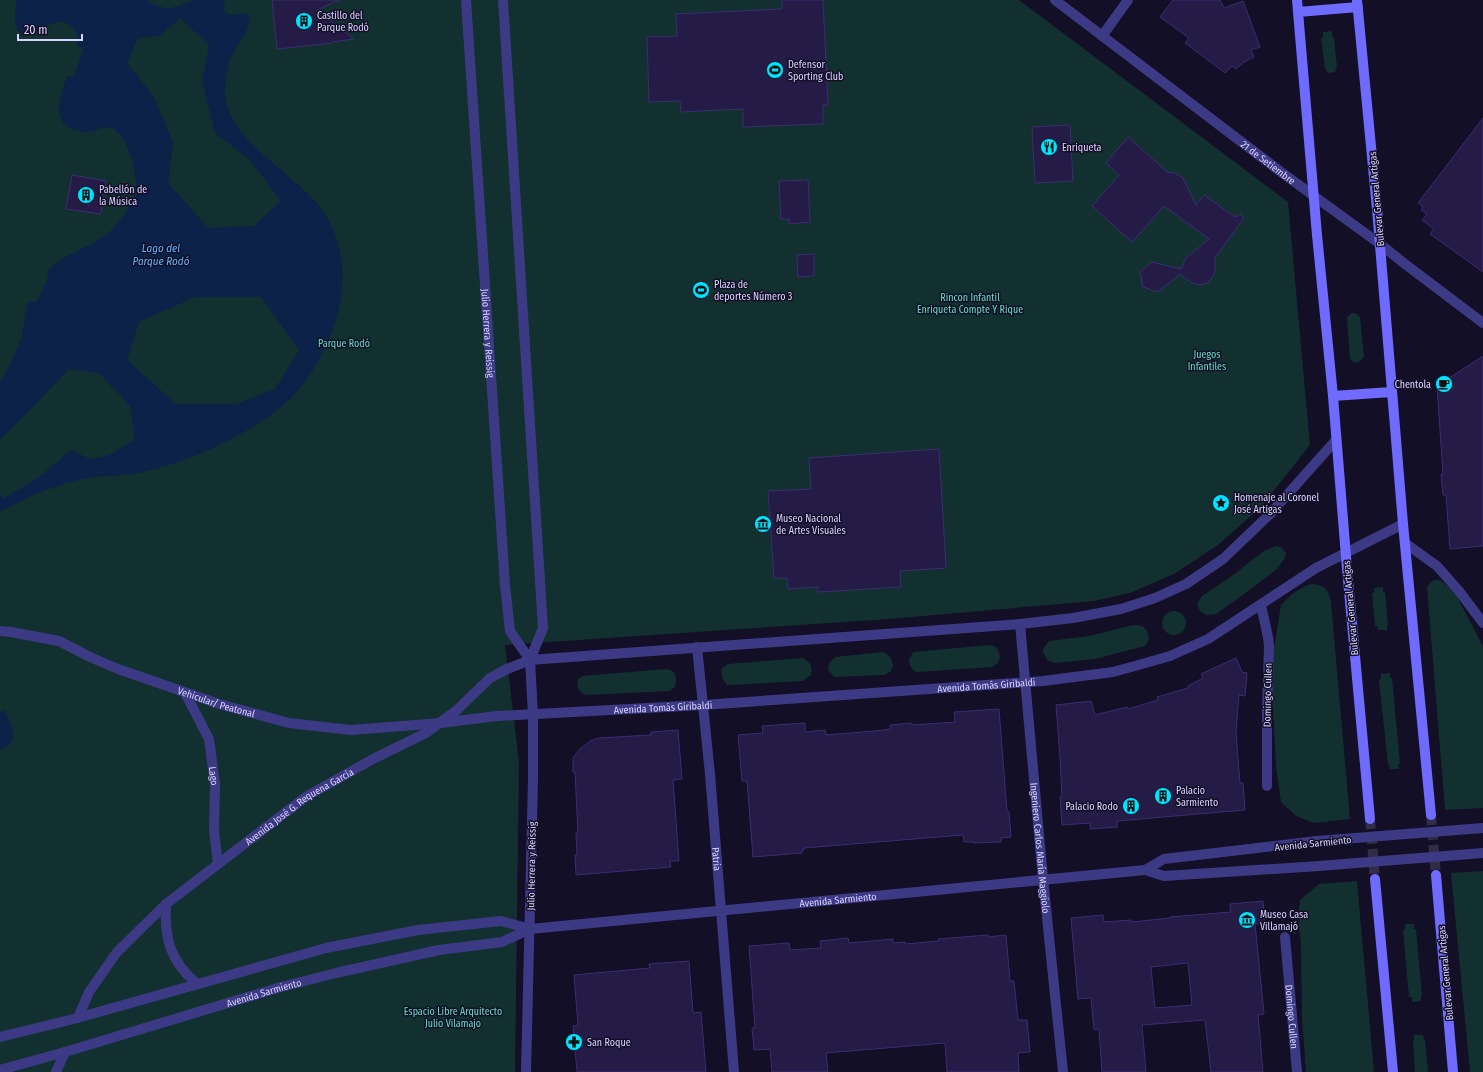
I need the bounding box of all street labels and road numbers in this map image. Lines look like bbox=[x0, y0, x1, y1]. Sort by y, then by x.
street label: 21 de Setiembre bbox=[1238, 139, 1297, 187]
street label: Bulevar General Artigas bbox=[1367, 151, 1387, 247]
street label: Julio Herrera y Reissig bbox=[478, 288, 496, 379]
street label: Bulevar General Artigas bbox=[1341, 560, 1361, 656]
street label: Domingo Cullen bbox=[1261, 663, 1275, 727]
street label: Avenida Tomás Giribaldi bbox=[937, 677, 1036, 695]
street label: Vehicular/ Peatonal bbox=[176, 685, 256, 721]
street label: Avenida Tomás Giribaldi bbox=[614, 699, 713, 717]
street label: Lago bbox=[206, 766, 220, 786]
street label: Avenida José G. Requena García bbox=[243, 766, 356, 848]
street label: Ingeniero Carlos María Maggiolo bbox=[1027, 782, 1052, 914]
street label: Julio Herrera y Reissig bbox=[525, 821, 539, 911]
street label: Avenida Sarmiento bbox=[1274, 834, 1352, 854]
street label: Patria bbox=[709, 847, 723, 872]
street label: Avenida Sarmiento bbox=[799, 891, 877, 910]
street label: Bulevar General Artigas bbox=[1436, 925, 1456, 1021]
street label: Avenida Sarmiento bbox=[225, 977, 303, 1010]
street label: Domingo Cullen bbox=[1282, 984, 1300, 1049]

